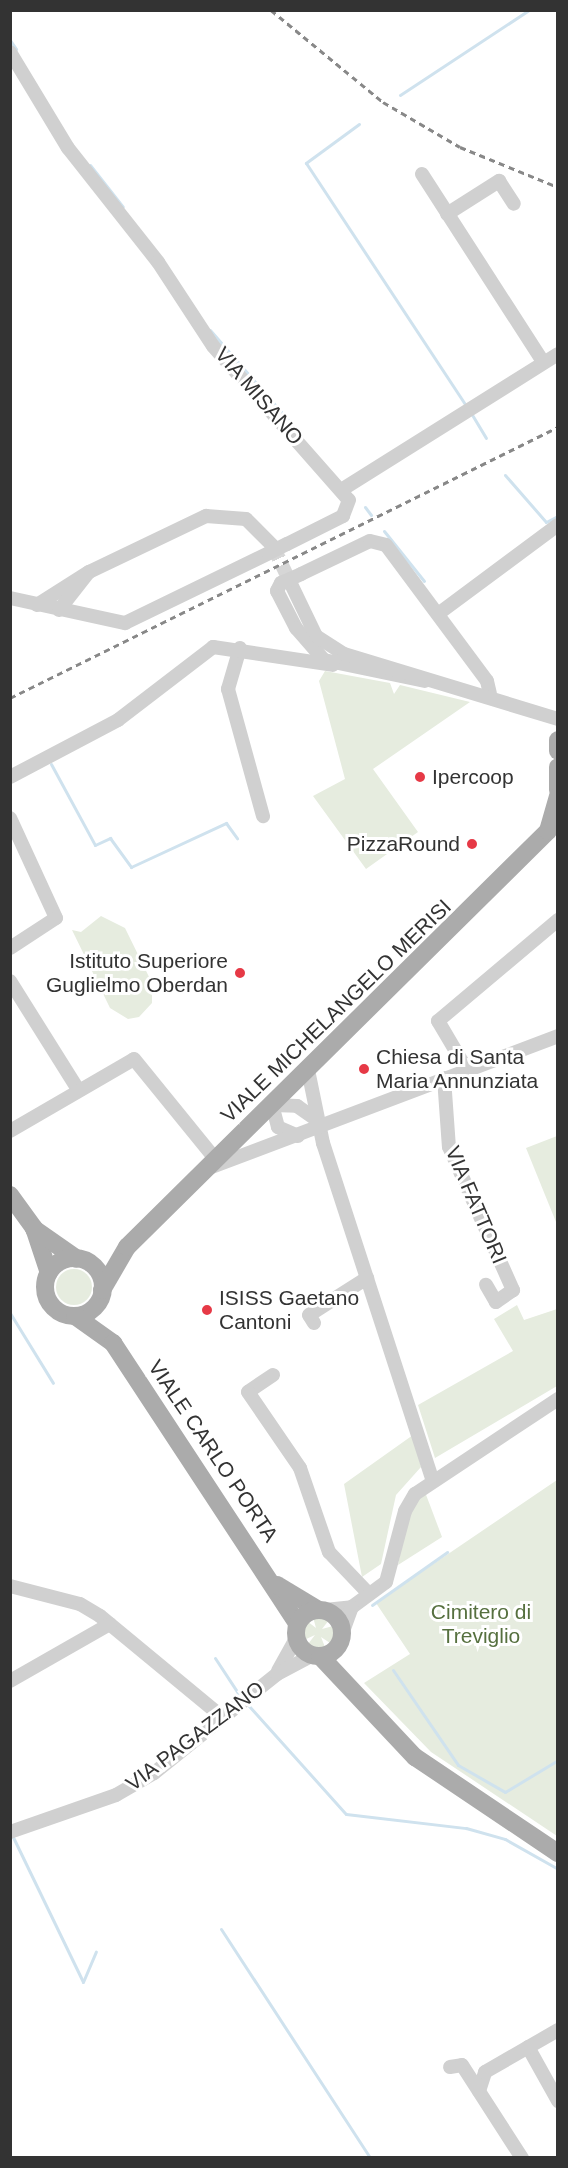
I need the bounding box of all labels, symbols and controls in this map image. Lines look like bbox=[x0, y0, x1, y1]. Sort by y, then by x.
street label: VIA MISANO bbox=[209, 341, 309, 451]
place label: Ipercoop bbox=[432, 764, 514, 790]
marker: Ipercoop bbox=[413, 770, 427, 784]
place label: PizzaRound bbox=[347, 831, 460, 857]
marker: PizzaRound bbox=[465, 837, 479, 851]
street label: VIALE MICHELANGELO MERISI bbox=[216, 894, 456, 1128]
place label: Istituto Superiore Guglielmo Oberdan bbox=[46, 948, 228, 998]
marker: Istituto Superiore Guglielmo Oberdan bbox=[233, 966, 247, 980]
place label: Chiesa di Santa Maria Annunziata bbox=[376, 1044, 539, 1094]
marker: Chiesa di Santa Maria Annunziata bbox=[357, 1062, 371, 1076]
street label: VIA FATTORI bbox=[440, 1142, 512, 1268]
place label: ISISS Gaetano Cantoni bbox=[219, 1285, 359, 1335]
marker: ISISS Gaetano Cantoni bbox=[200, 1303, 214, 1317]
street label: VIALE CARLO PORTA bbox=[143, 1355, 283, 1547]
park label: Cimitero di Treviglio bbox=[431, 1599, 531, 1649]
street label: VIA PAGAZZANO bbox=[120, 1675, 270, 1797]

